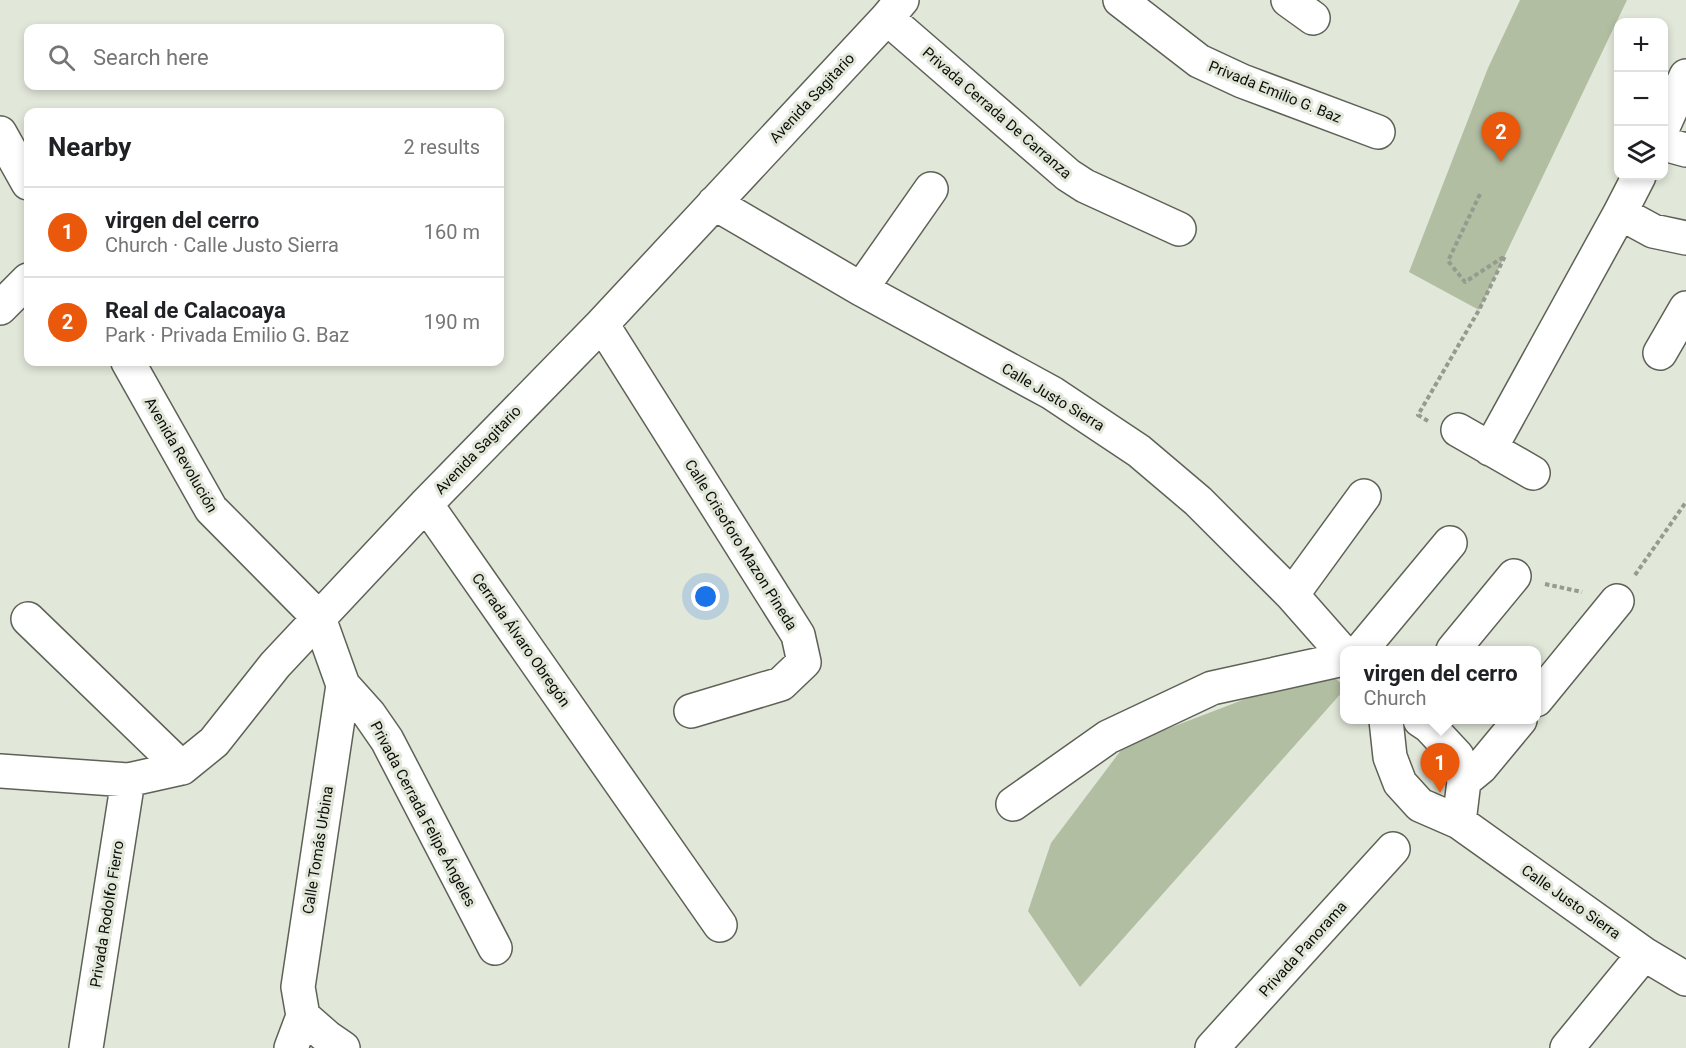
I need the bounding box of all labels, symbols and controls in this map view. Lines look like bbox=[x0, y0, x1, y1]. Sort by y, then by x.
map controls bbox=[1614, 18, 1668, 180]
button: + bbox=[1614, 18, 1668, 72]
search box bbox=[24, 24, 504, 90]
icon: search bbox=[45, 41, 78, 74]
street label: Privada Cerrada De Carranza bbox=[919, 43, 1075, 183]
text: Search here bbox=[93, 45, 209, 70]
street label: Avenida Sagitario bbox=[766, 49, 858, 147]
street label: Privada Emilio G. Baz bbox=[1206, 57, 1344, 127]
button: − bbox=[1614, 72, 1668, 126]
pin: 2 bbox=[1482, 112, 1520, 162]
button: layers bbox=[1614, 126, 1668, 180]
text: Nearby bbox=[48, 132, 131, 162]
text: 2 results bbox=[404, 135, 480, 159]
text: virgen del cerro bbox=[105, 208, 259, 233]
text: 1 bbox=[62, 220, 73, 244]
text: 160 m bbox=[424, 220, 480, 244]
text: Church · Calle Justo Sierra bbox=[105, 233, 339, 257]
text: Real de Calacoaya bbox=[105, 298, 286, 323]
text: 2 bbox=[62, 310, 73, 334]
text: 190 m bbox=[424, 310, 480, 334]
text: Park · Privada Emilio G. Baz bbox=[105, 323, 349, 347]
street label: Calle Justo Sierra bbox=[998, 359, 1108, 435]
street label: Avenida Revolución bbox=[141, 394, 221, 516]
street label: Avenida Sagitario bbox=[431, 402, 525, 498]
street label: Calle Crisoforo Mazon Pineda bbox=[681, 456, 801, 634]
street label: Cerrada Álvaro Obregón bbox=[468, 570, 574, 710]
your location bbox=[691, 582, 720, 611]
popup bbox=[1340, 646, 1541, 724]
text: virgen del cerro bbox=[1363, 661, 1518, 686]
text: Church bbox=[1363, 686, 1427, 710]
street label: Privada Cerrada Felipe Ángeles bbox=[366, 718, 480, 910]
pin: 1 bbox=[1420, 744, 1460, 793]
street label: Calle Tomás Urbina bbox=[299, 785, 337, 915]
street label: Privada Rodolfo Fierro bbox=[87, 839, 127, 989]
street label: Calle Justo Sierra bbox=[1518, 861, 1624, 943]
street label: Privada Panorama bbox=[1255, 897, 1351, 1001]

